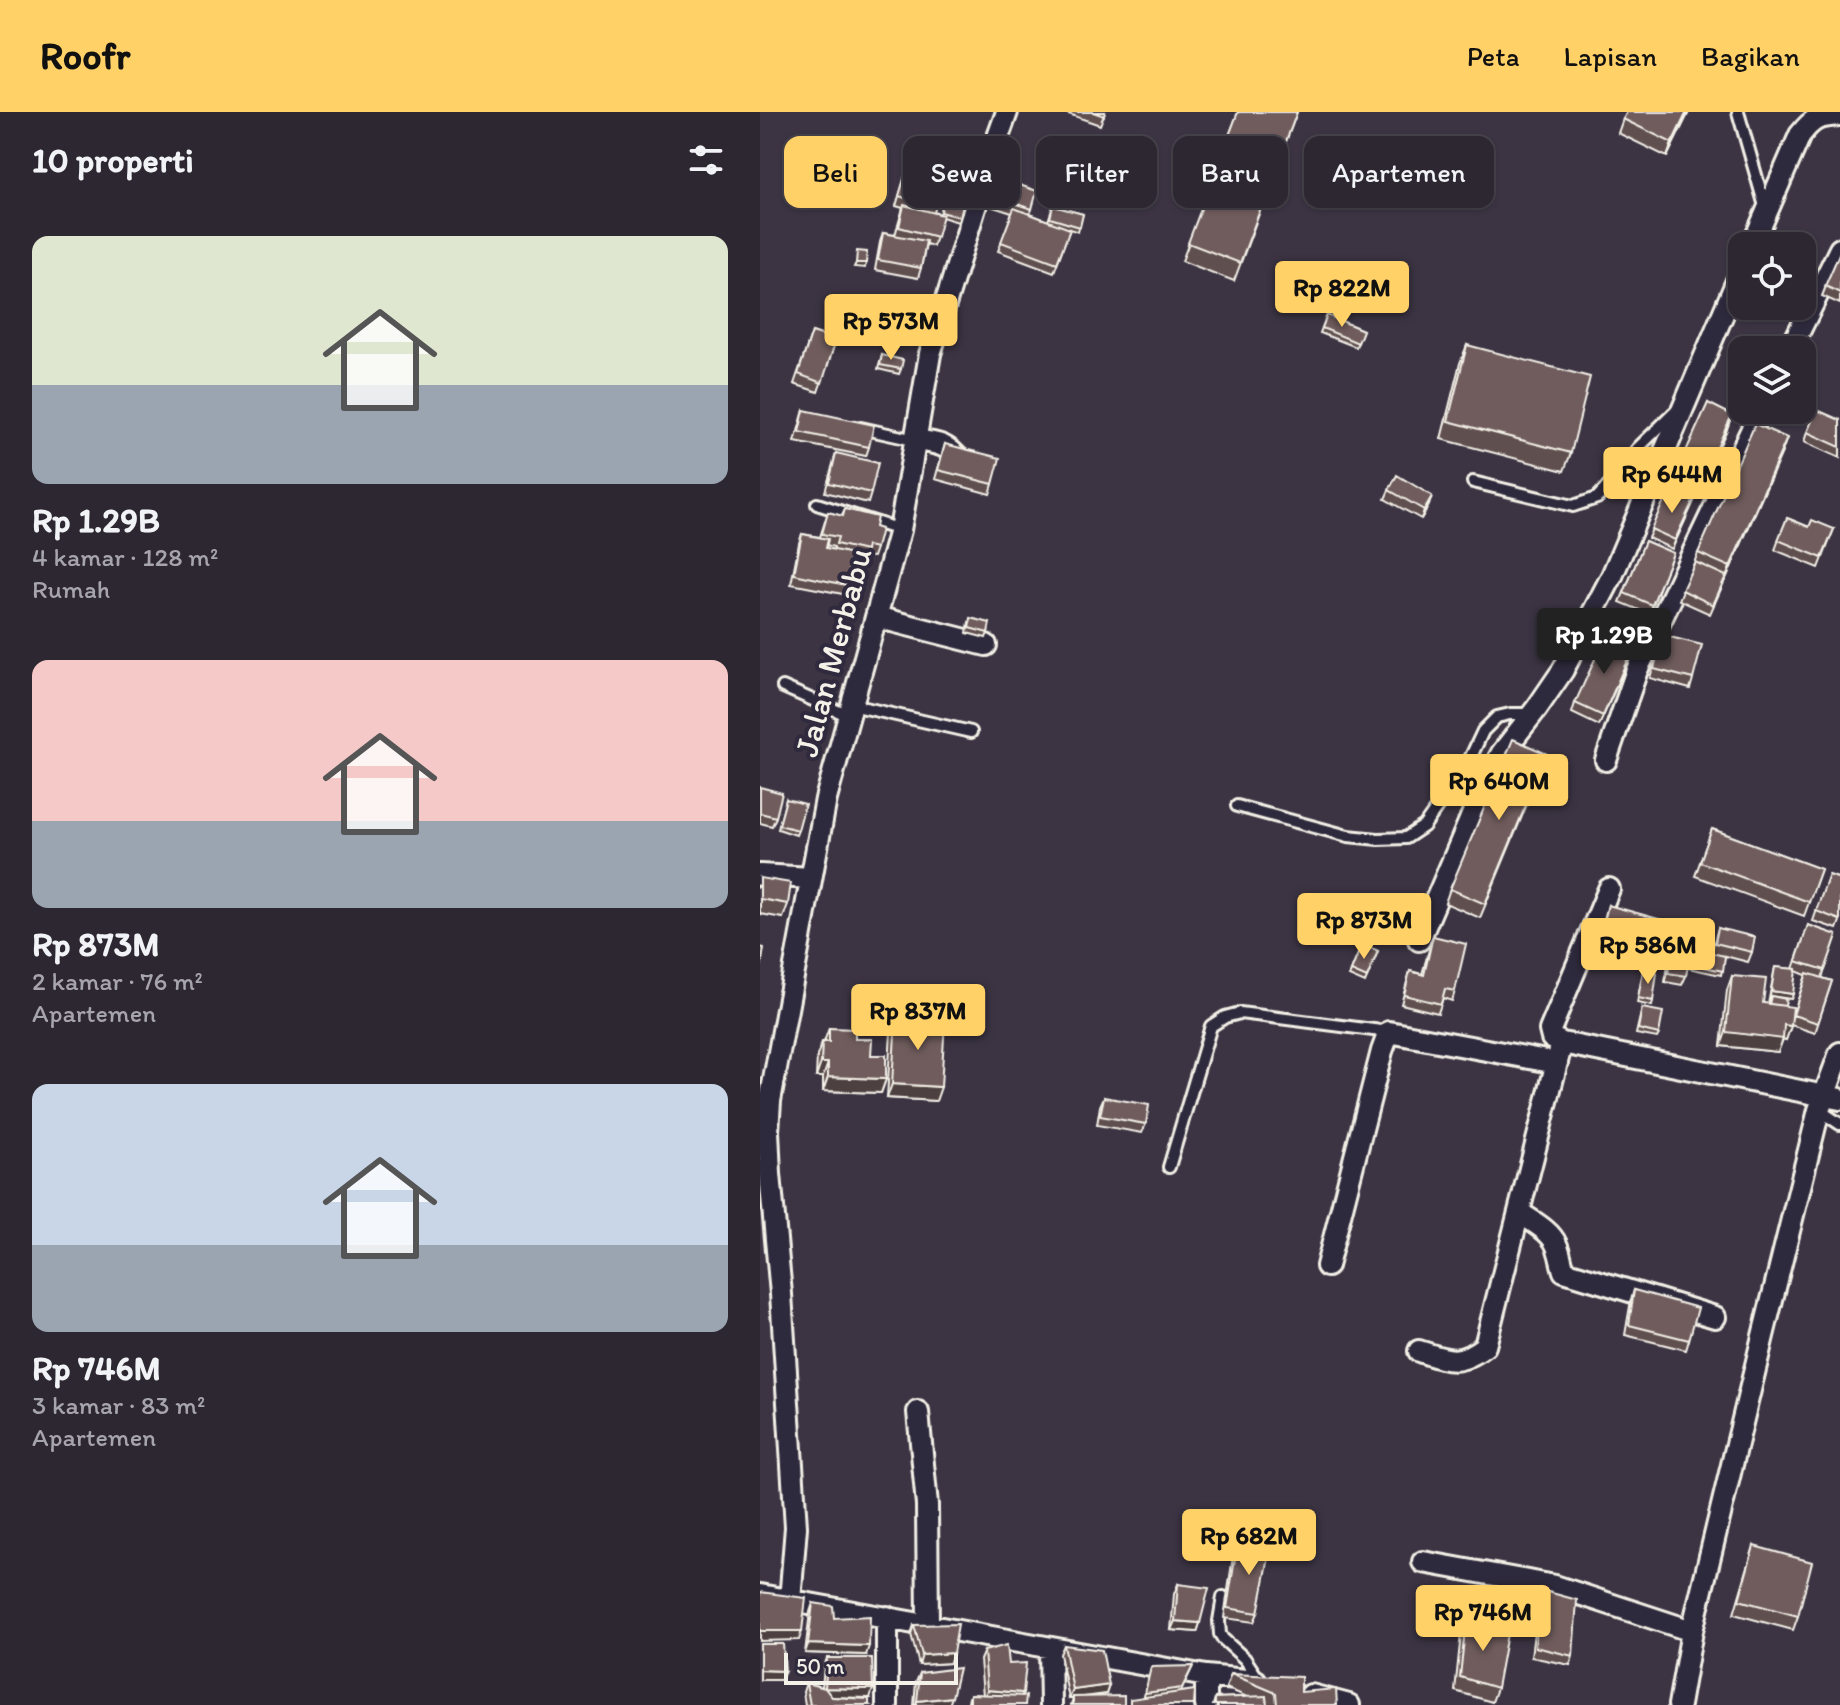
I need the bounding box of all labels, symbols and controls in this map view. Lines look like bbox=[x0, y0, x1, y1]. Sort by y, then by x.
text: Roofr bbox=[40, 33, 130, 79]
text: Peta bbox=[1467, 39, 1520, 73]
text: Lapisan bbox=[1564, 39, 1657, 73]
text: Bagikan bbox=[1701, 39, 1800, 73]
chip: Beli bbox=[784, 136, 887, 208]
chip: Sewa bbox=[903, 136, 1020, 208]
chip: Filter bbox=[1036, 136, 1157, 208]
chip: Baru bbox=[1173, 136, 1288, 208]
chip: Apartemen bbox=[1304, 136, 1494, 208]
icon: filters bbox=[684, 138, 728, 182]
text: 10 properti bbox=[32, 140, 194, 181]
map controls bbox=[1728, 232, 1816, 424]
button: locate bbox=[1728, 232, 1816, 320]
pin: Rp 822M bbox=[1268, 261, 1416, 329]
text: Rp 822M bbox=[1293, 271, 1391, 303]
icon: home bbox=[308, 288, 452, 432]
pin: Rp 573M bbox=[817, 294, 965, 362]
text: Rp 573M bbox=[842, 304, 940, 336]
button: layers bbox=[1728, 336, 1816, 424]
pin: Rp 644M bbox=[1598, 447, 1746, 515]
text: Rp 644M bbox=[1621, 457, 1723, 489]
text: Rp 1.29B bbox=[32, 500, 160, 541]
text: 4 kamar · 128 m² bbox=[32, 541, 218, 573]
street label: Jalan Merbabu bbox=[785, 543, 881, 761]
text: Rumah bbox=[32, 573, 110, 605]
pin: Rp 1.29B bbox=[1521, 608, 1687, 676]
text: Rp 1.29B bbox=[1555, 618, 1653, 650]
icon: home bbox=[308, 712, 452, 856]
pin: Rp 640M bbox=[1425, 754, 1573, 822]
text: Rp 640M bbox=[1448, 764, 1550, 796]
pin: Rp 873M bbox=[1290, 893, 1438, 961]
text: Rp 873M bbox=[1315, 903, 1413, 935]
pin: Rp 586M bbox=[1574, 918, 1722, 986]
text: Rp 873M bbox=[32, 924, 160, 965]
text: Rp 586M bbox=[1599, 928, 1697, 960]
text: 2 kamar · 76 m² bbox=[32, 965, 203, 997]
pin: Rp 837M bbox=[844, 984, 992, 1052]
text: Rp 837M bbox=[869, 994, 967, 1026]
text: Apartemen bbox=[32, 997, 156, 1029]
icon: home bbox=[308, 1136, 452, 1280]
text: Rp 746M bbox=[32, 1348, 161, 1389]
text: 3 kamar · 83 m² bbox=[32, 1389, 205, 1421]
text: Apartemen bbox=[32, 1421, 156, 1453]
pin: Rp 682M bbox=[1175, 1509, 1323, 1577]
text: Rp 682M bbox=[1200, 1519, 1298, 1551]
pin: Rp 746M bbox=[1409, 1585, 1557, 1653]
text: Rp 746M bbox=[1434, 1595, 1532, 1627]
scale bar bbox=[784, 1649, 958, 1685]
text: 50 m bbox=[796, 1653, 845, 1680]

